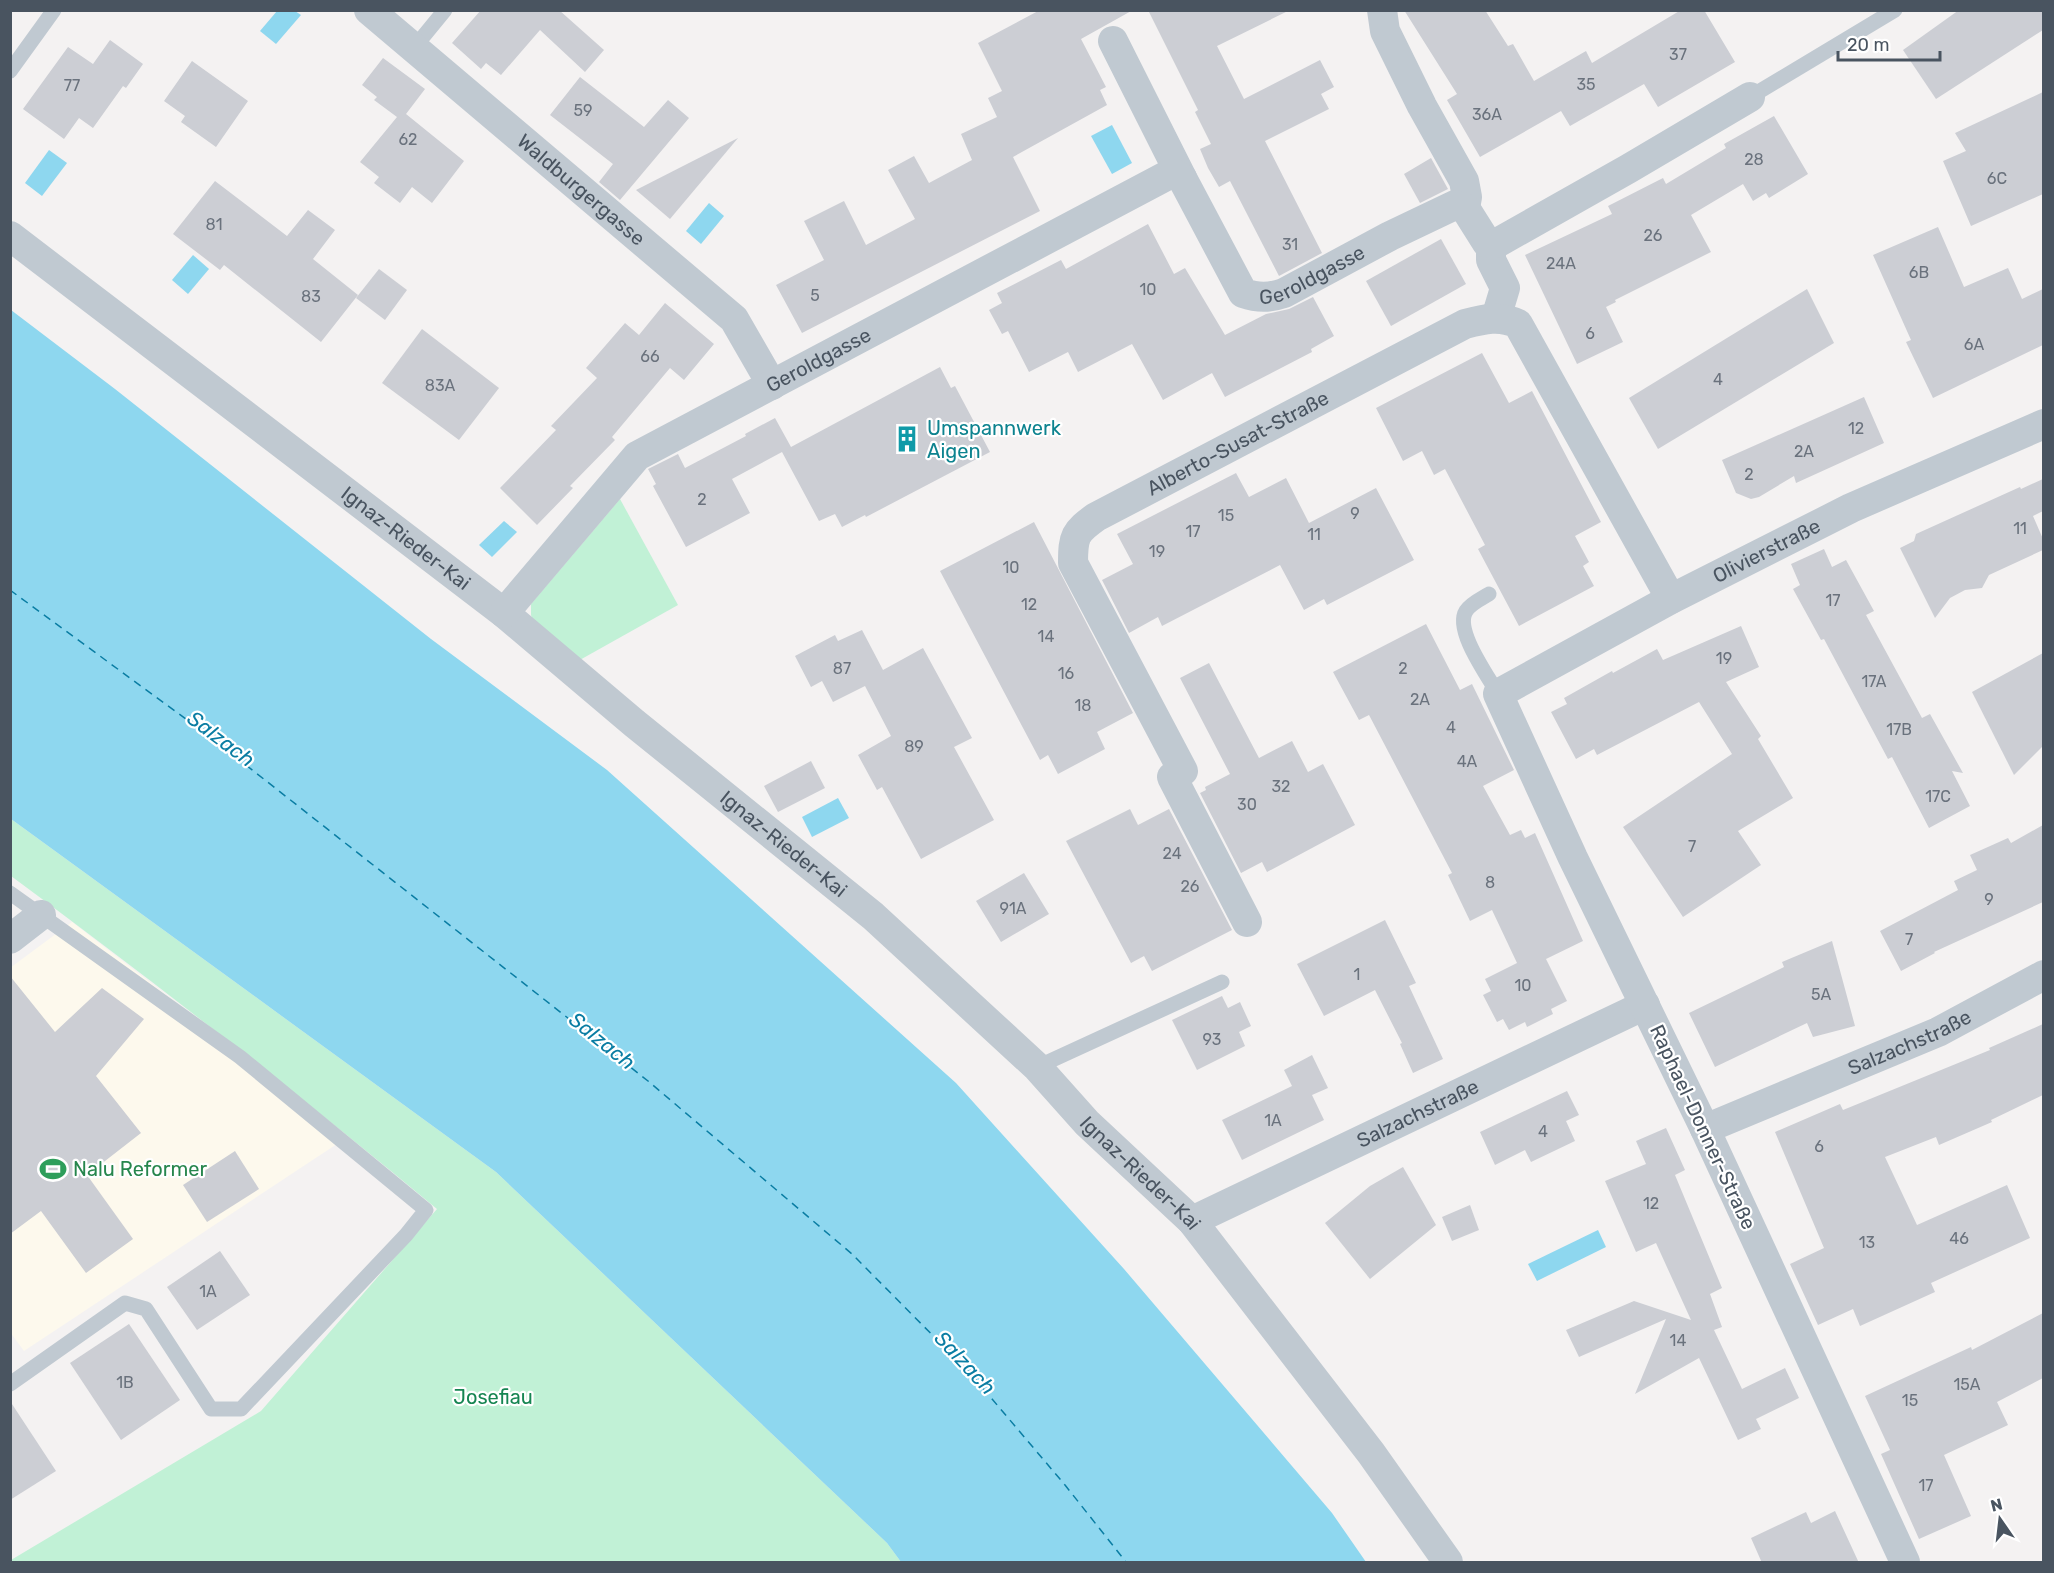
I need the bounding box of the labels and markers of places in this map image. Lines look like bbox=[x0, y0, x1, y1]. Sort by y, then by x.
place label: Umspannwerk Aigen bbox=[927, 416, 1062, 463]
building icon: Umspannwerk Aigen bbox=[892, 424, 922, 454]
sports icon: Nalu Reformer bbox=[38, 1154, 68, 1184]
place label: Nalu Reformer bbox=[73, 1157, 207, 1181]

